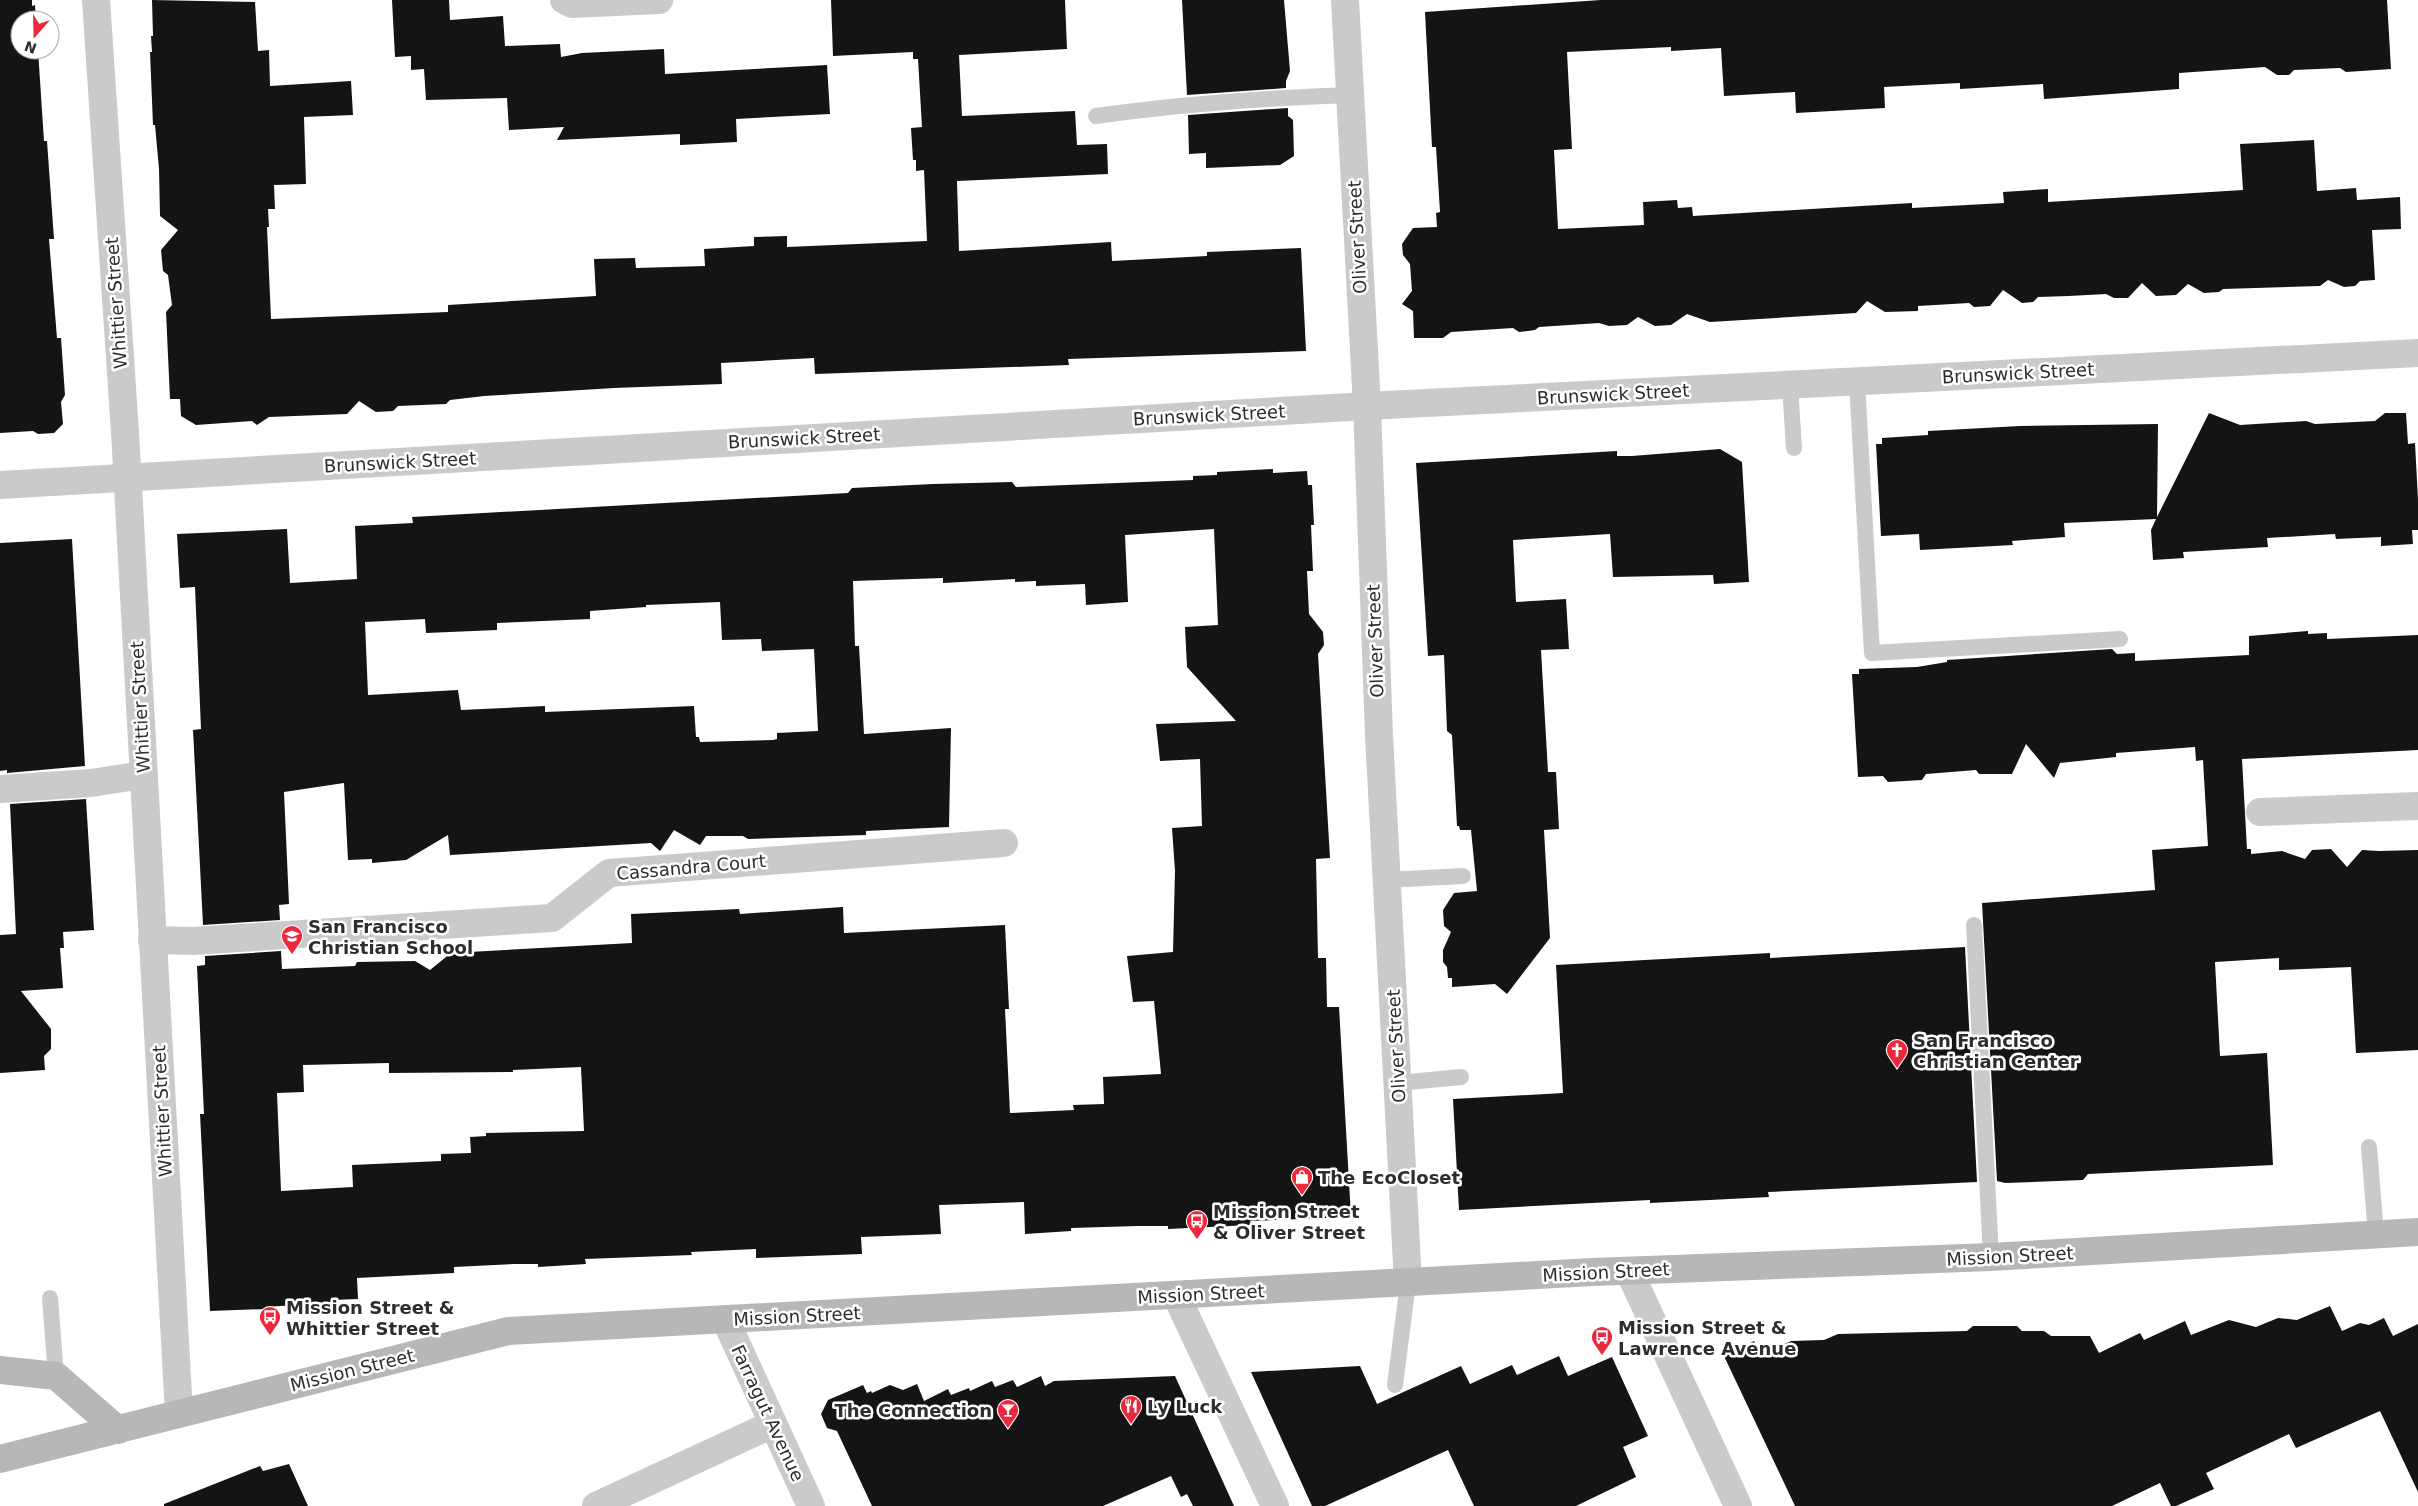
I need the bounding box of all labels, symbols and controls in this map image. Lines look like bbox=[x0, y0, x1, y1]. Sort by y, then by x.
north arrow bbox=[10, 10, 60, 60]
text: N bbox=[22, 38, 39, 57]
street label: Oliver Street bbox=[1344, 180, 1370, 294]
street label: Whittier Street bbox=[101, 236, 131, 370]
street label: Brunswick Street bbox=[1941, 359, 2095, 387]
street label: Brunswick Street bbox=[1536, 380, 1690, 408]
street label: Brunswick Street bbox=[1132, 401, 1286, 429]
street label: Brunswick Street bbox=[727, 424, 881, 452]
street label: Brunswick Street bbox=[323, 448, 477, 476]
street label: Oliver Street bbox=[1363, 584, 1387, 698]
street label: Whittier Street bbox=[126, 640, 154, 774]
street label: Cassandra Court bbox=[615, 850, 767, 884]
place label: San Francisco Christian School bbox=[308, 916, 473, 958]
school or university icon: San Francisco Christian School bbox=[280, 924, 304, 955]
street label: Oliver Street bbox=[1383, 989, 1409, 1103]
place label: San Francisco Christian Center bbox=[1913, 1030, 2079, 1072]
church icon: San Francisco Christian Center bbox=[1885, 1038, 1909, 1069]
street label: Whittier Street bbox=[148, 1044, 176, 1178]
shop icon: The EcoCloset bbox=[1290, 1165, 1314, 1196]
place label: The EcoCloset bbox=[1318, 1167, 1461, 1188]
place label: Mission Street & Oliver Street bbox=[1213, 1201, 1366, 1243]
bus stop icon: Mission Street & Oliver Street bbox=[1185, 1209, 1209, 1240]
street label: Mission Street bbox=[1946, 1242, 2074, 1270]
street label: Mission Street bbox=[1542, 1258, 1670, 1286]
street label: Mission Street bbox=[1137, 1280, 1265, 1308]
place label: Mission Street & Whittier Street bbox=[286, 1297, 455, 1339]
street label: Mission Street bbox=[733, 1302, 861, 1330]
bus stop icon: Mission Street & Whittier Street bbox=[258, 1305, 282, 1336]
place label: Mission Street & Lawrence Avenue bbox=[1618, 1317, 1796, 1359]
bus stop icon: Mission Street & Lawrence Avenue bbox=[1590, 1325, 1614, 1356]
street label: Farragut Avenue bbox=[727, 1342, 809, 1484]
street label: Mission Street bbox=[288, 1344, 416, 1396]
restaurant icon: Ly Luck bbox=[1119, 1394, 1143, 1425]
place label: Ly Luck bbox=[1147, 1396, 1223, 1417]
bar icon: The Connection bbox=[996, 1398, 1020, 1429]
place label: The Connection bbox=[834, 1400, 992, 1421]

